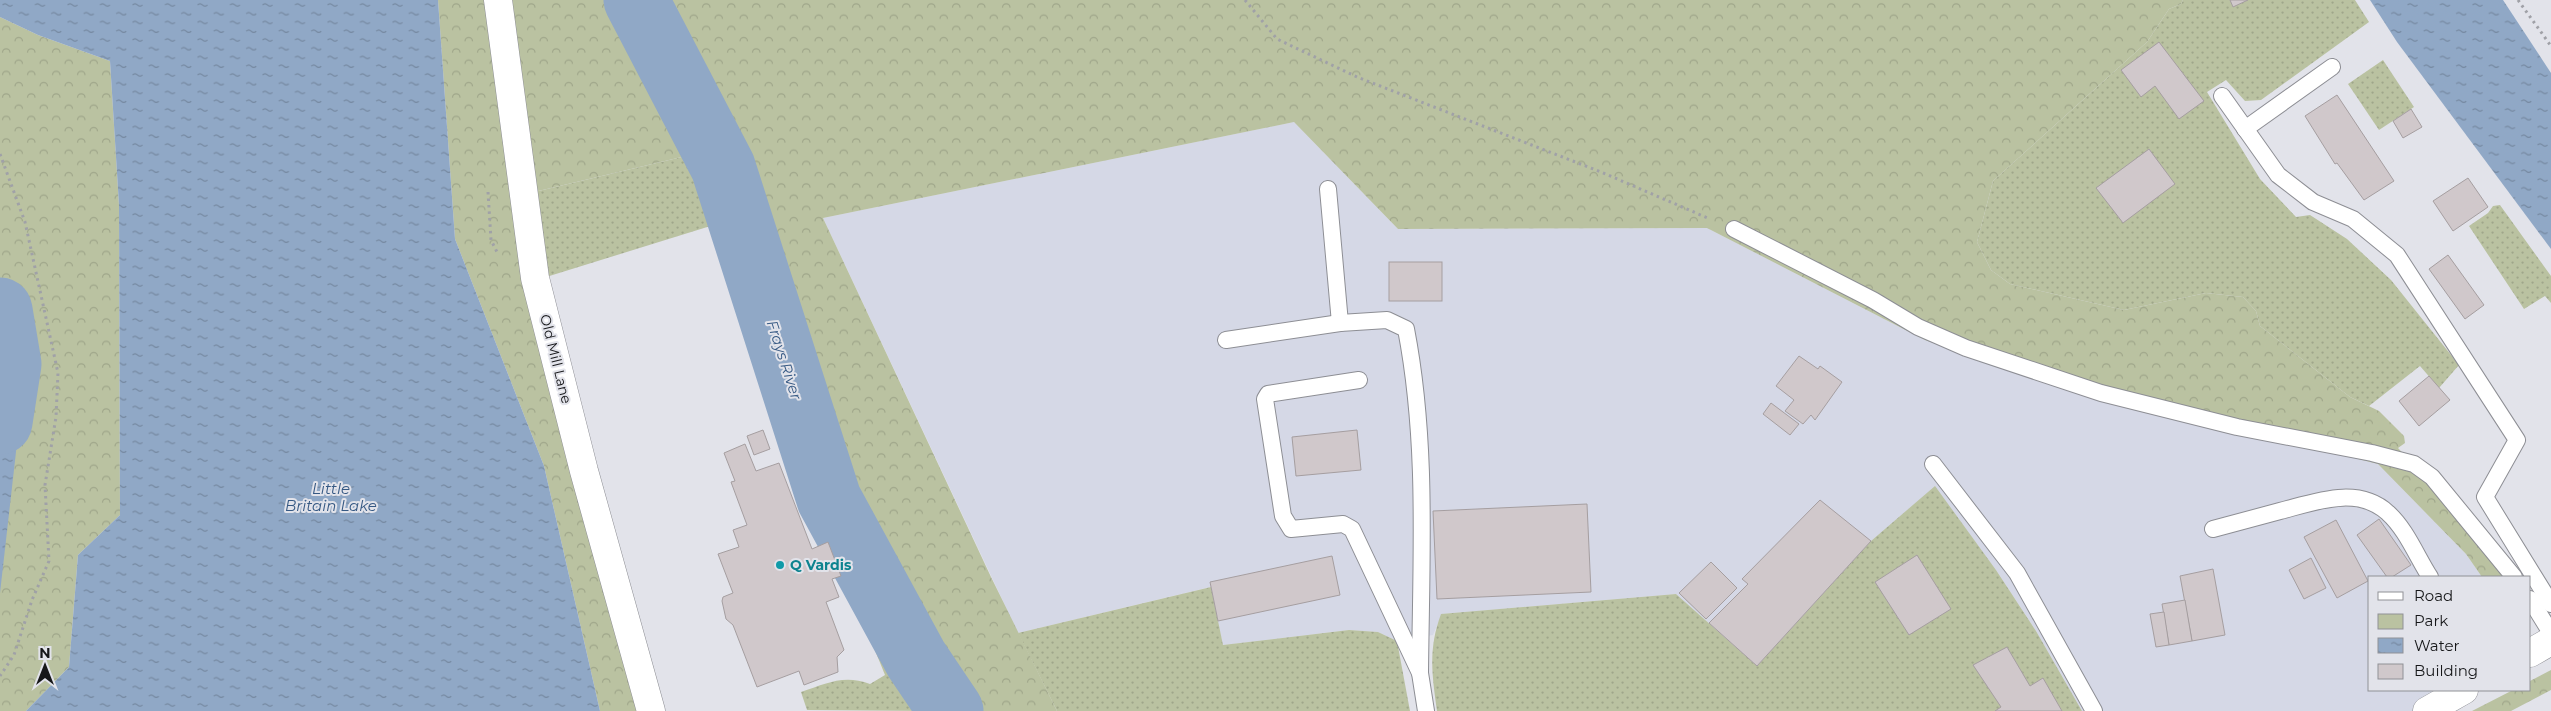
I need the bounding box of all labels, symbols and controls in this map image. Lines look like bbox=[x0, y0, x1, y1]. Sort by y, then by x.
street label: Old Mill Lane bbox=[536, 312, 576, 406]
water label: Frays River bbox=[763, 318, 807, 403]
water label: Little Britain Lake bbox=[285, 479, 377, 515]
place label: Q Vardis bbox=[790, 556, 852, 574]
marker: Q Vardis bbox=[774, 559, 786, 571]
legend bbox=[2368, 576, 2531, 691]
text: Road bbox=[2414, 586, 2453, 605]
text: Park bbox=[2414, 611, 2448, 630]
text: Water bbox=[2414, 636, 2460, 655]
north arrow bbox=[20, 641, 70, 691]
text: N bbox=[39, 644, 51, 662]
text: Building bbox=[2414, 661, 2478, 680]

